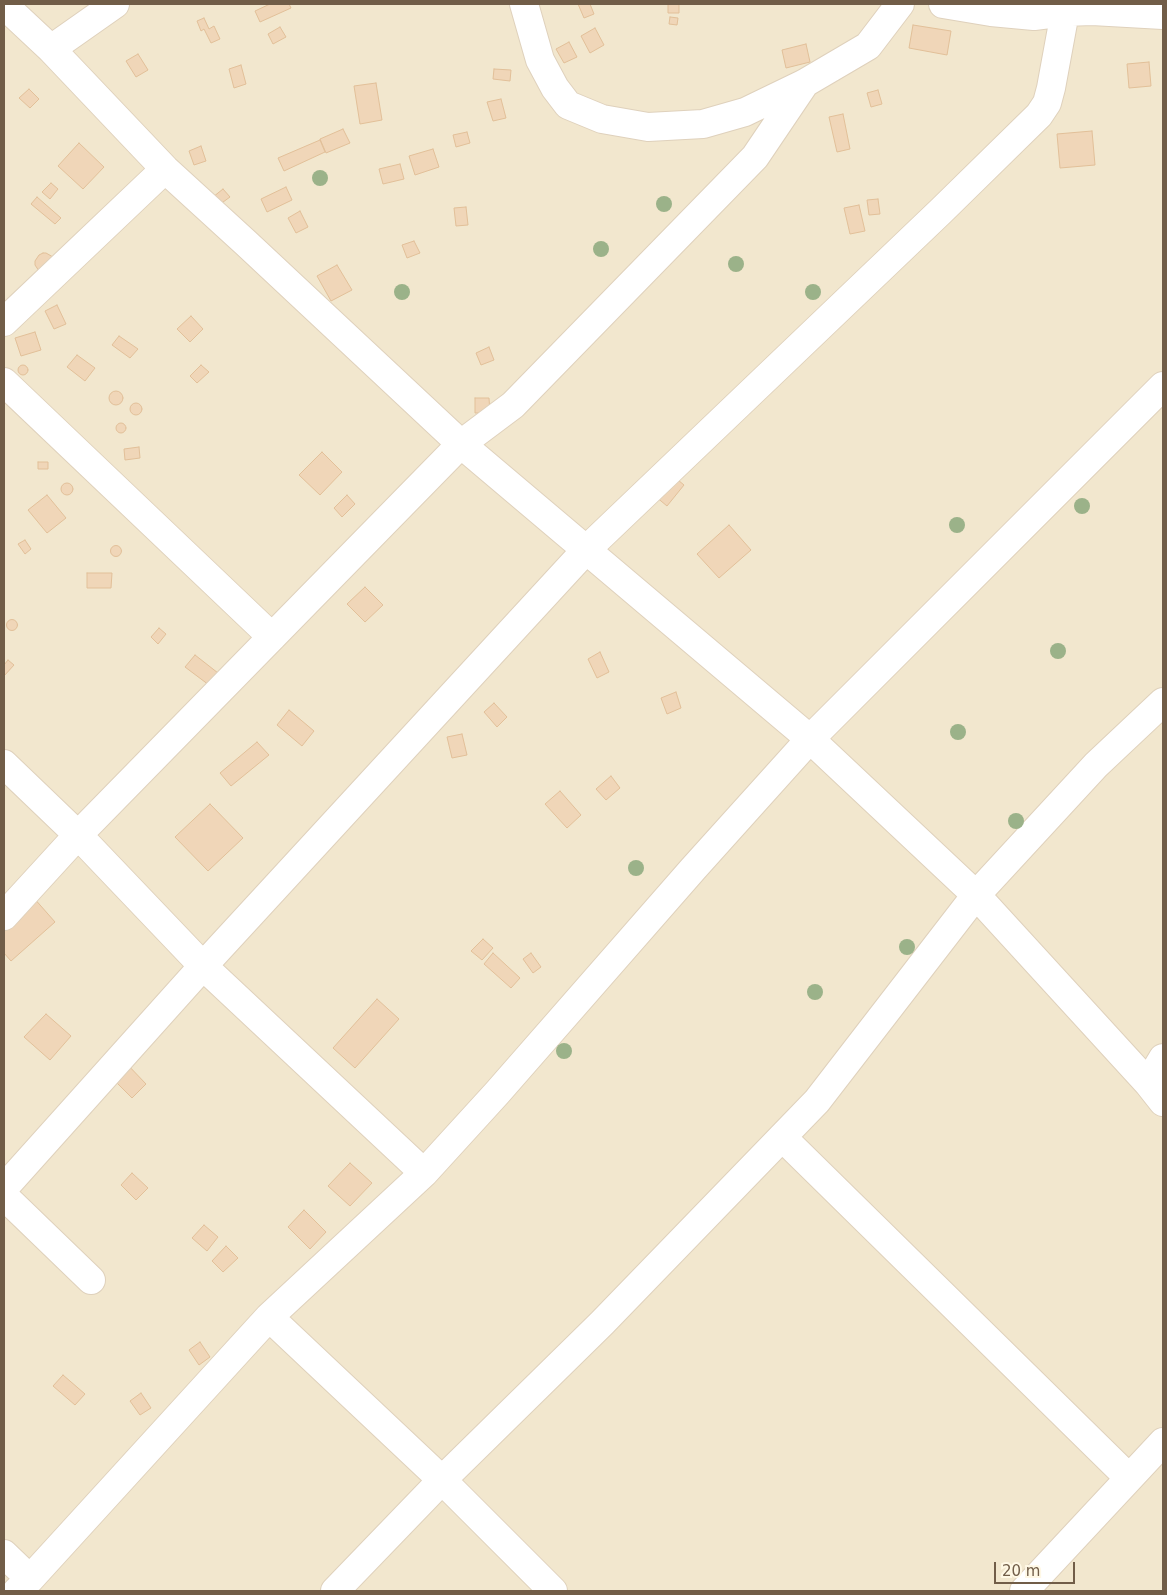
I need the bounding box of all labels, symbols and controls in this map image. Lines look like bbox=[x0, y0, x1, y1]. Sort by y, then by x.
scale bar bbox=[997, 1552, 1078, 1584]
text: 20 m bbox=[1002, 1562, 1040, 1580]

